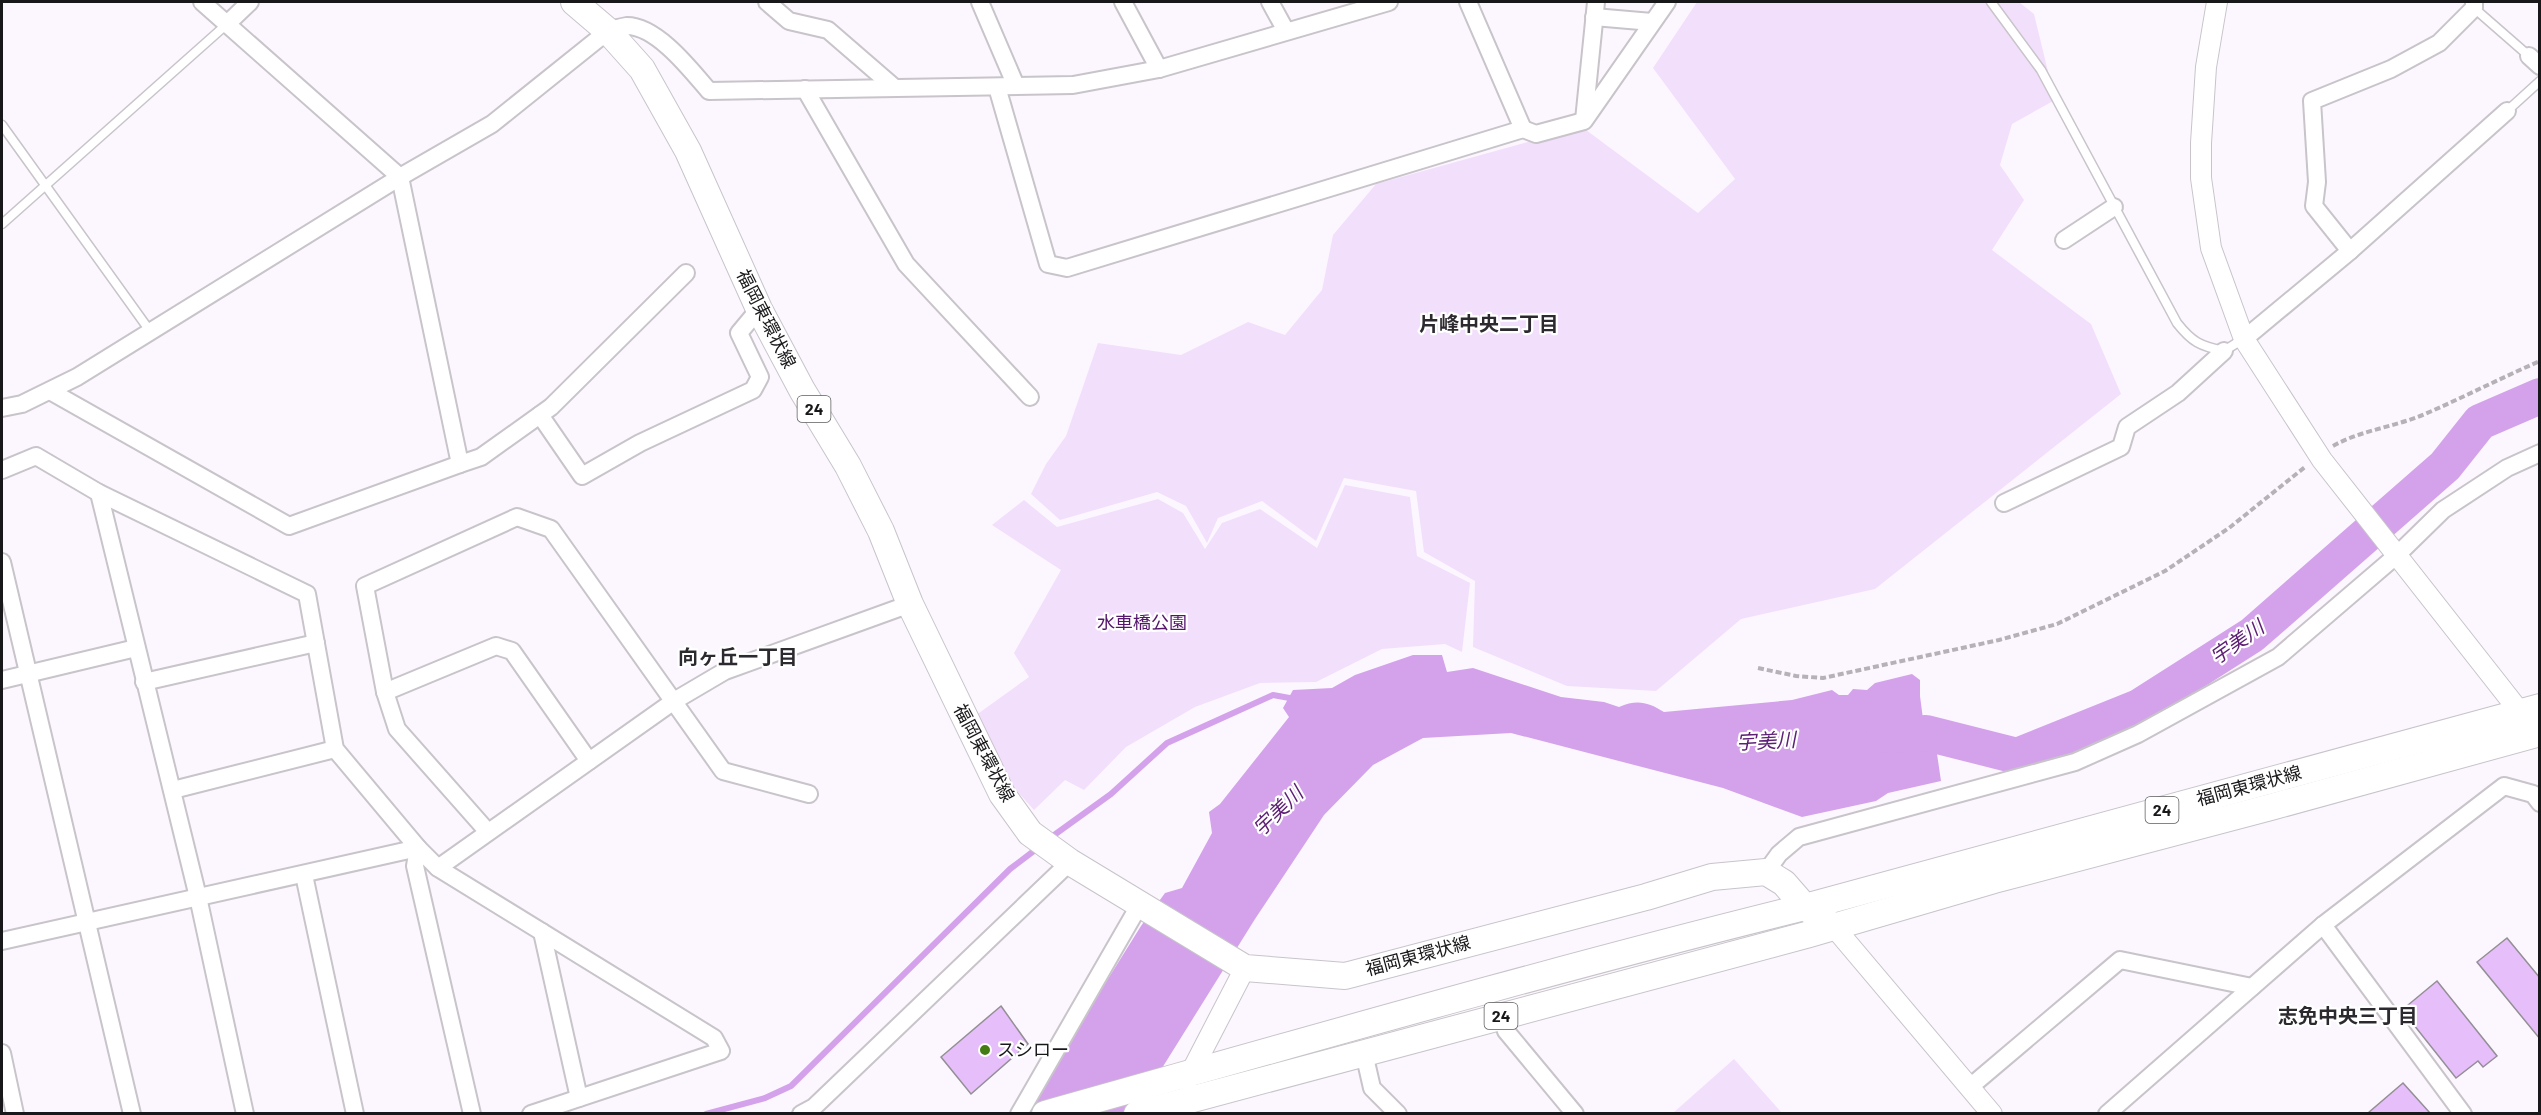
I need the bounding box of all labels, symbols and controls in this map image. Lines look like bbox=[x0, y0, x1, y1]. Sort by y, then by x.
street label: 福岡東環状線 bbox=[733, 265, 801, 372]
district label: 片峰中央二丁目 bbox=[1419, 311, 1559, 335]
road number: 24 bbox=[798, 396, 830, 422]
park label: 水車橋公園 bbox=[1097, 611, 1187, 633]
water label: 宇美川 bbox=[2205, 613, 2270, 668]
district label: 向ヶ丘一丁目 bbox=[678, 644, 798, 668]
street label: 福岡東環状線 bbox=[950, 700, 1020, 805]
water label: 宇美川 bbox=[1735, 726, 1799, 754]
street label: 福岡東環状線 bbox=[2194, 760, 2304, 810]
water label: 宇美川 bbox=[1247, 779, 1309, 840]
road number: 24 bbox=[2146, 797, 2178, 823]
street label: 福岡東環状線 bbox=[1363, 930, 1473, 980]
road number: 24 bbox=[1484, 1003, 1518, 1029]
district label: 志免中央三丁目 bbox=[2278, 1003, 2418, 1027]
place label: スシロー bbox=[997, 1038, 1069, 1060]
marker: スシロー bbox=[978, 1043, 992, 1057]

